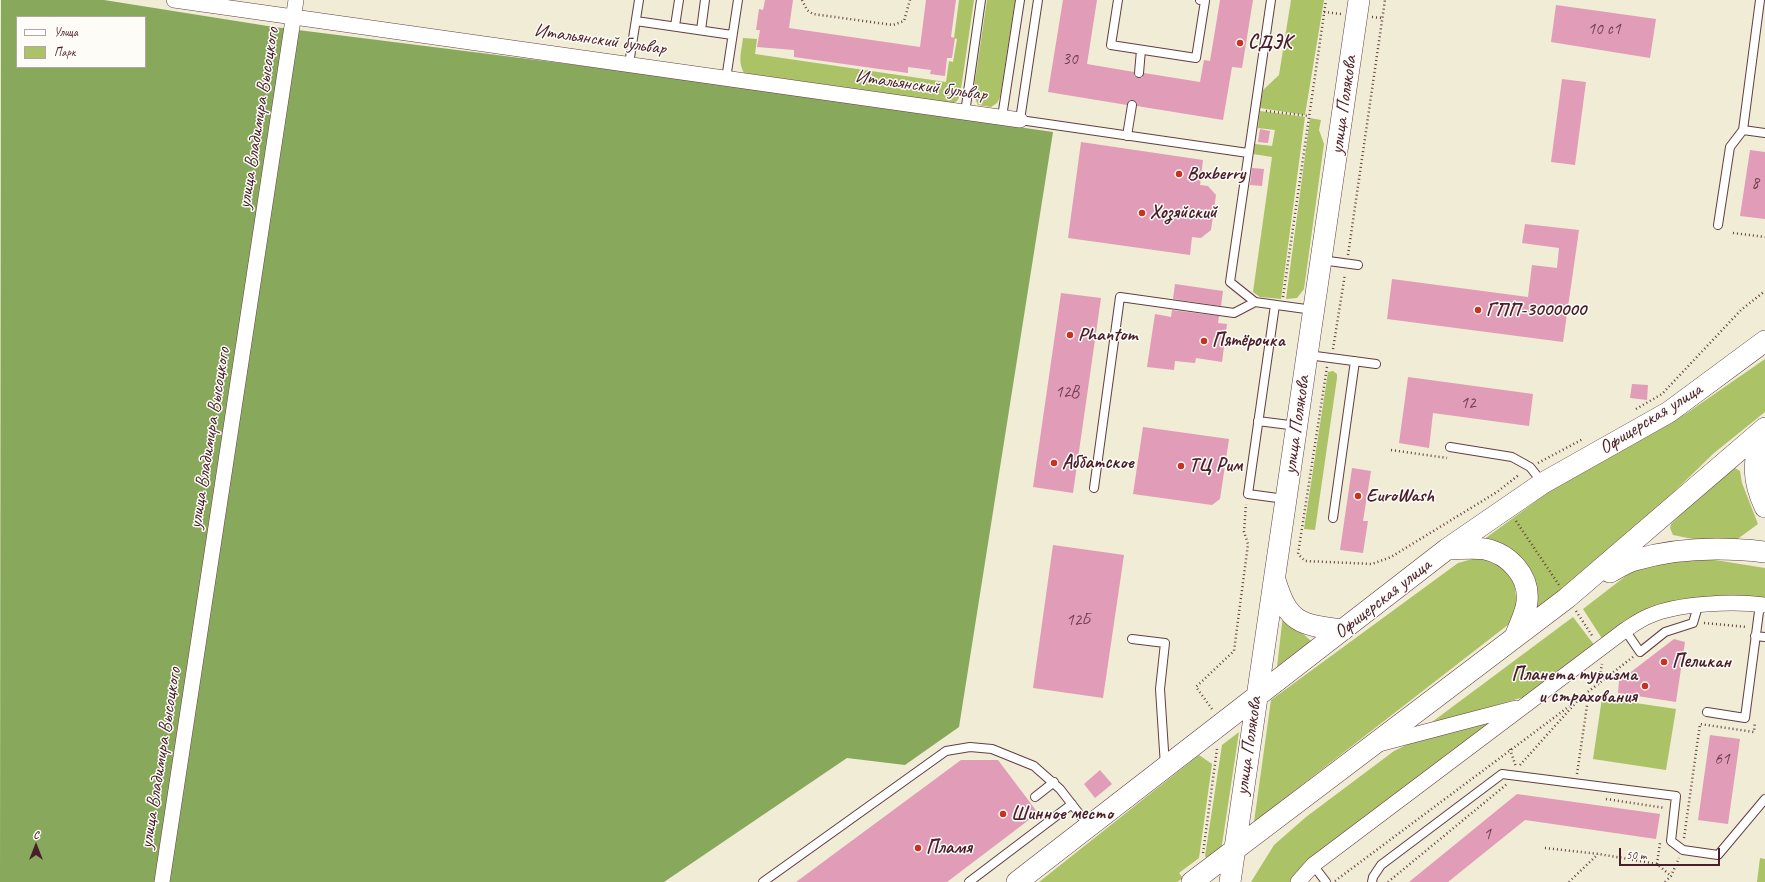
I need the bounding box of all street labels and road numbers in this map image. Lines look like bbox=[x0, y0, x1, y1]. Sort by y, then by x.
street label: Итальянский бульвар bbox=[533, 19, 667, 61]
street label: улица Владимира Высоцкого bbox=[233, 26, 285, 210]
street label: улица Полякова bbox=[1326, 54, 1362, 156]
street label: Итальянский бульвар bbox=[854, 65, 988, 107]
street label: улица Владимира Высоцкого bbox=[184, 346, 236, 530]
street label: улица Полякова bbox=[1279, 374, 1315, 476]
street label: Офицерская улица bbox=[1595, 378, 1707, 460]
street label: Офицерская улица bbox=[1330, 554, 1436, 644]
street label: улица Владимира Высоцкого bbox=[135, 666, 187, 850]
street label: улица Полякова bbox=[1231, 695, 1267, 797]

